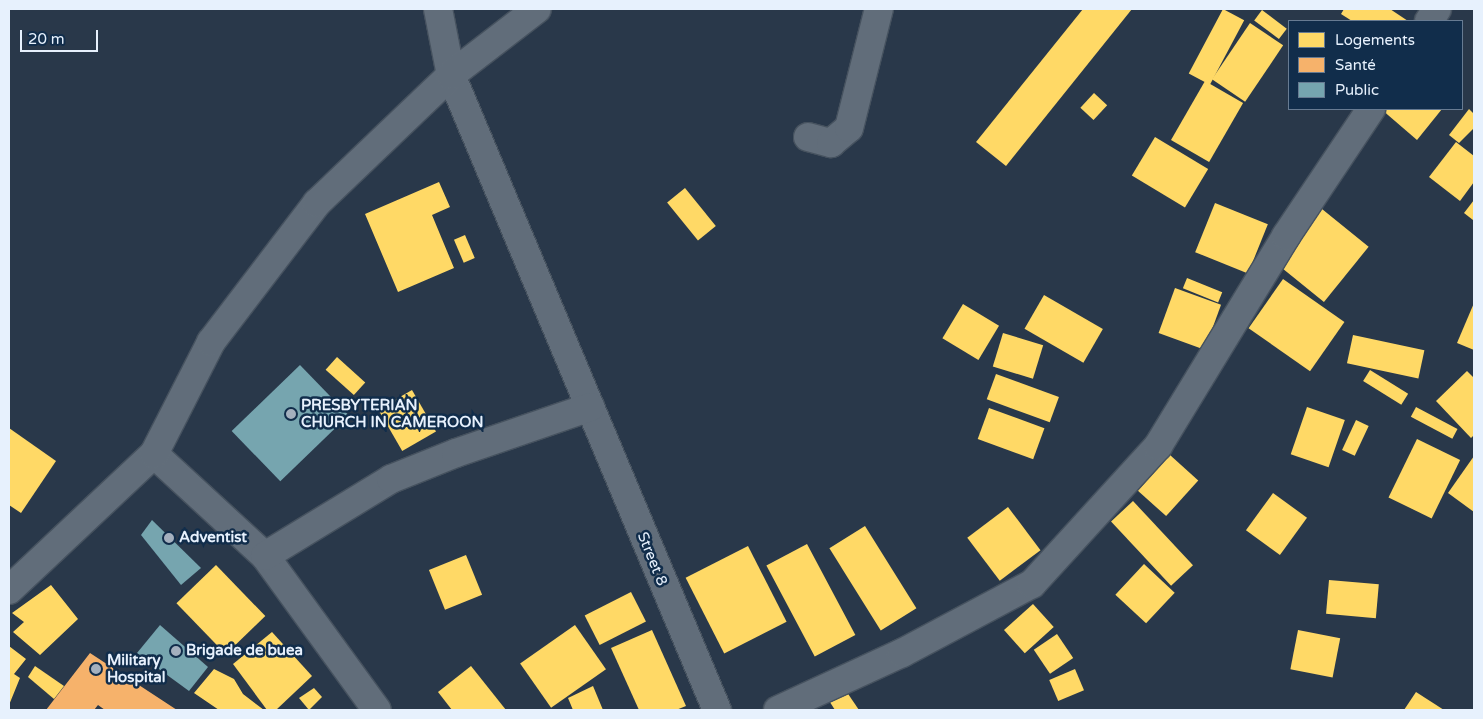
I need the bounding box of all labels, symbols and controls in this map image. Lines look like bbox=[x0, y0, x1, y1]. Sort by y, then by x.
scale bar bbox=[22, 20, 100, 52]
legend bbox=[1288, 20, 1463, 110]
text: 20 m bbox=[28, 30, 65, 48]
text: Logements bbox=[1335, 31, 1415, 49]
text: Santé bbox=[1335, 56, 1376, 74]
text: Public bbox=[1335, 81, 1379, 99]
place label: PRESBYTERIAN CHURCH IN CAMEROON bbox=[301, 396, 483, 431]
marker: PRESBYTERIAN CHURCH IN CAMEROON bbox=[285, 408, 297, 420]
place label: Adventist bbox=[179, 529, 247, 547]
street label: Street 8 bbox=[633, 530, 671, 588]
marker: Adventist bbox=[163, 532, 175, 544]
place label: Brigade de buea bbox=[186, 642, 303, 660]
marker: Brigade de buea bbox=[170, 645, 182, 657]
place label: Military Hospital bbox=[107, 651, 166, 686]
marker: Military Hospital bbox=[89, 662, 103, 676]

